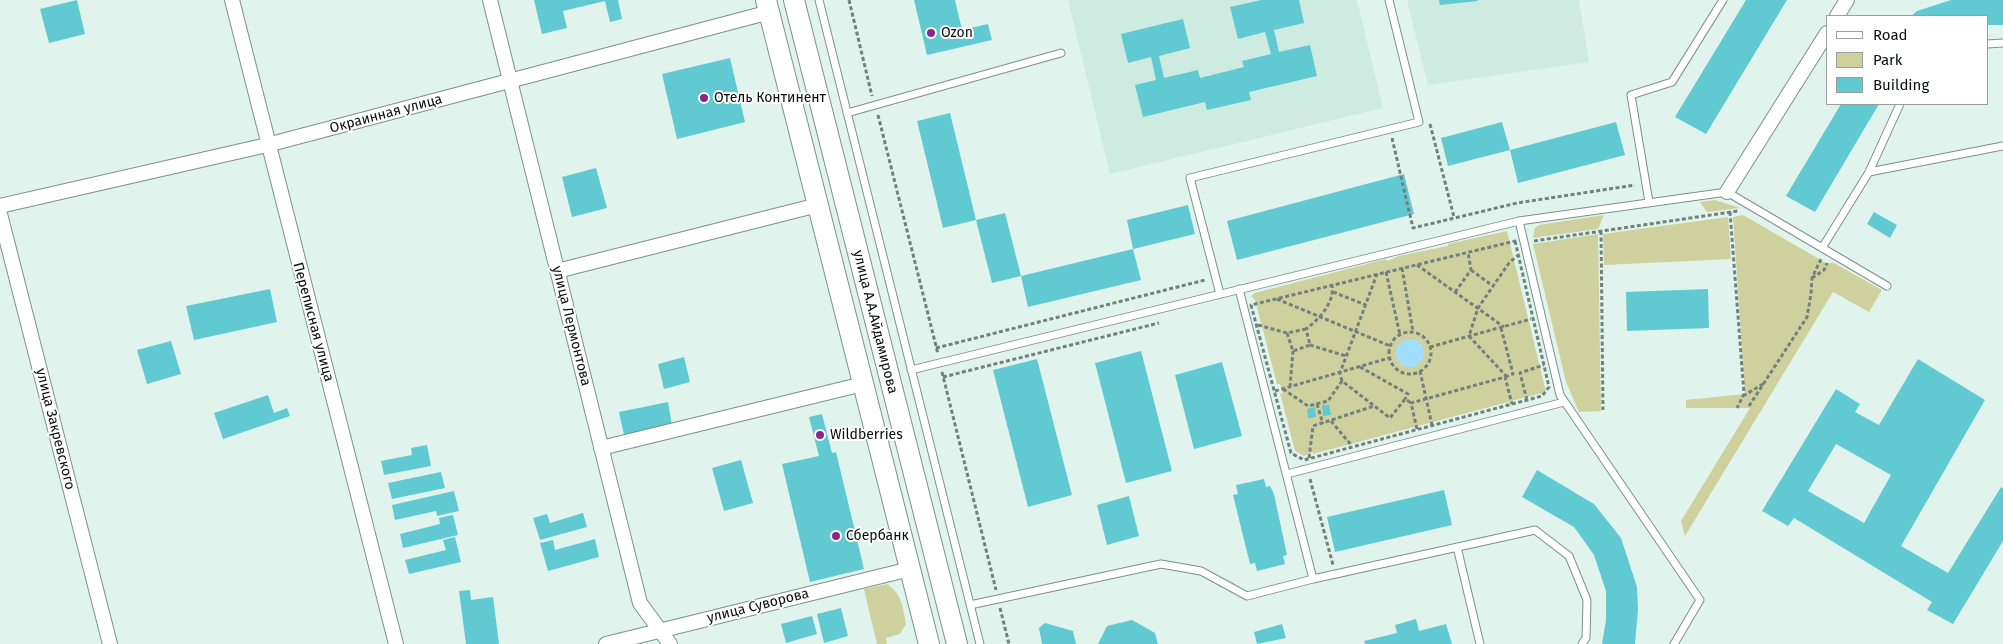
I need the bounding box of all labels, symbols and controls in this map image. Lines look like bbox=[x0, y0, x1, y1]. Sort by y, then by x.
legend bbox=[1826, 15, 1988, 105]
place label: Ozon bbox=[941, 25, 973, 41]
text: Road bbox=[1873, 26, 1908, 44]
marker: Ozon bbox=[925, 27, 937, 39]
text: Park bbox=[1873, 51, 1903, 69]
text: Building bbox=[1873, 76, 1929, 94]
place label: Отель Континент bbox=[714, 90, 826, 106]
street label: Окраинная улица bbox=[328, 91, 444, 137]
marker: Отель Континент bbox=[698, 92, 710, 104]
street label: улица А.А.Айдамирова bbox=[849, 249, 901, 395]
street label: Переписная улица bbox=[289, 261, 337, 383]
street label: улица Лермонтова bbox=[548, 264, 594, 388]
street label: улица Закревского bbox=[32, 367, 78, 491]
place label: Wildberries bbox=[830, 427, 903, 443]
marker: Wildberries bbox=[814, 429, 826, 441]
place label: Сбербанк bbox=[846, 528, 909, 544]
marker: Сбербанк bbox=[830, 530, 842, 542]
street label: улица Суворова bbox=[705, 585, 811, 627]

